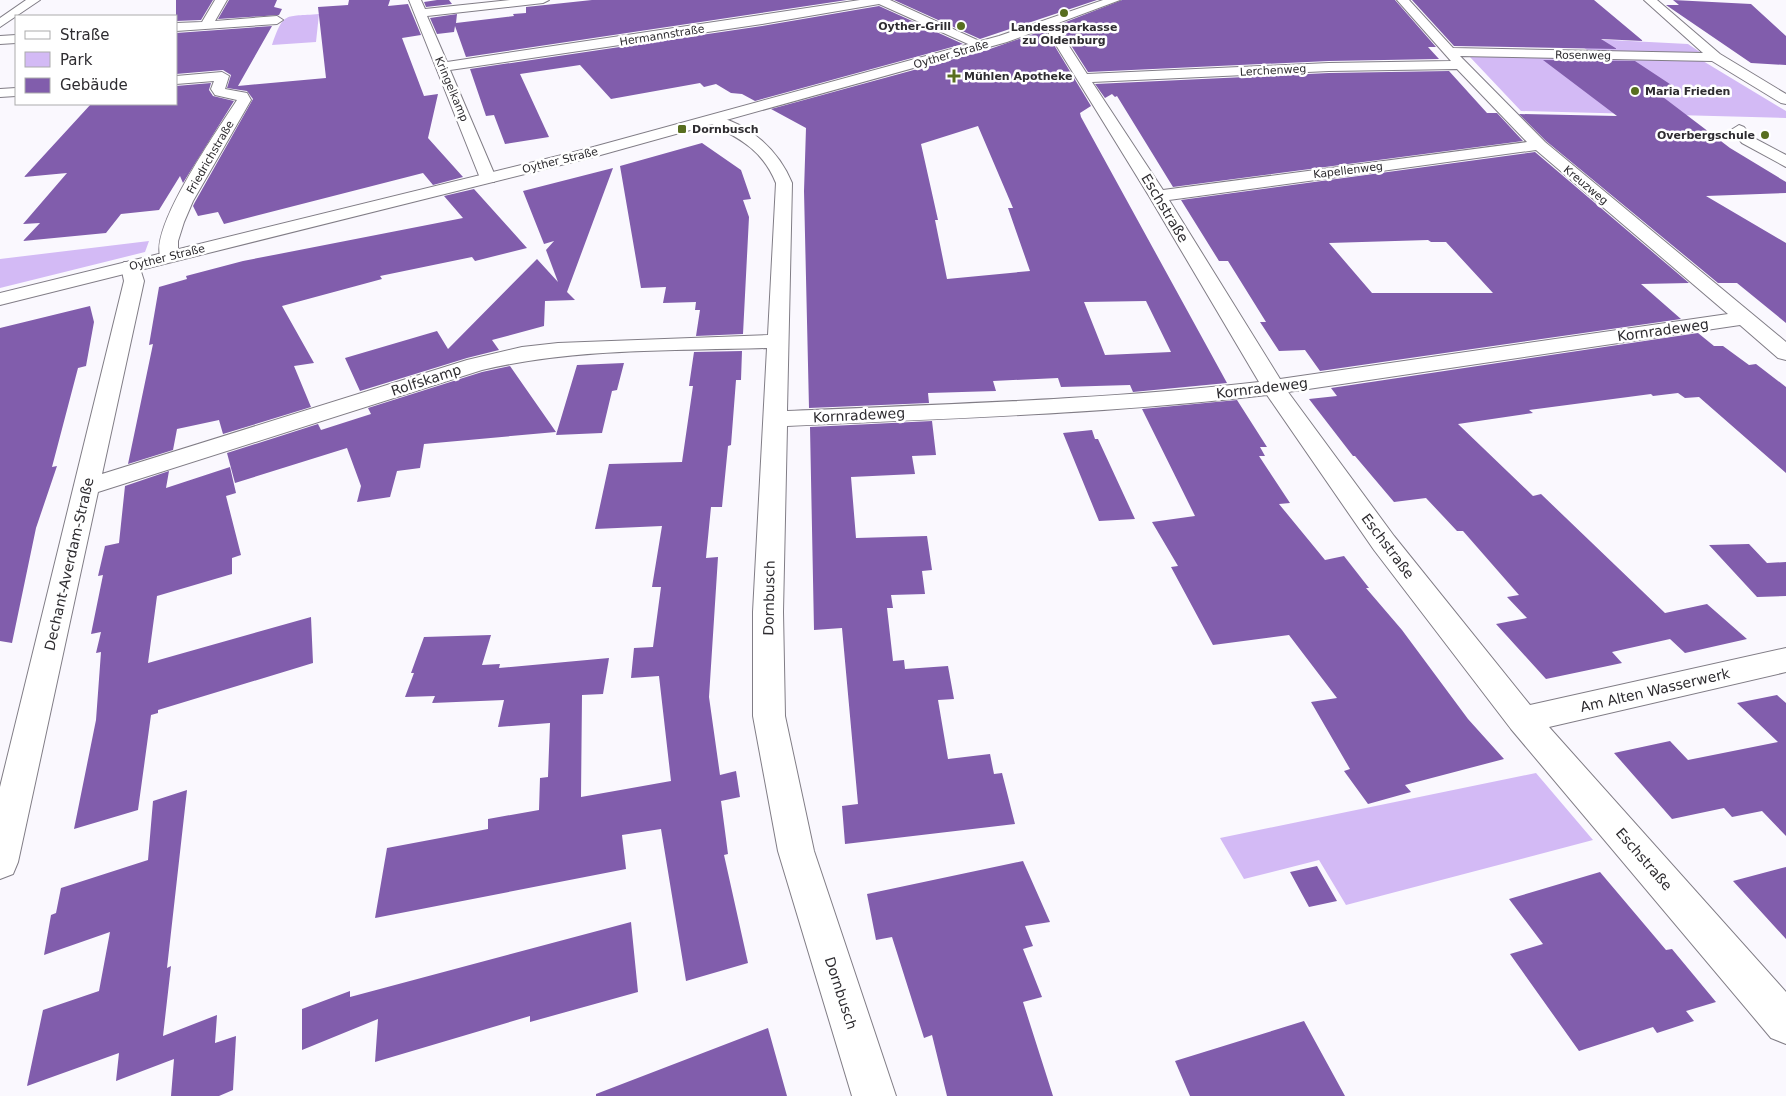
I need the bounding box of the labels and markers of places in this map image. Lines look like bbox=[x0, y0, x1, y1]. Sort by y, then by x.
marker: Landessparkasse zu Oldenburg bbox=[1058, 7, 1070, 19]
place label: Oyther-Grill bbox=[878, 20, 951, 33]
marker: Oyther-Grill bbox=[955, 20, 967, 32]
place label: Landessparkasse zu Oldenburg bbox=[1011, 21, 1117, 47]
marker: Mühlen Apotheke bbox=[948, 70, 960, 82]
place label: Mühlen Apotheke bbox=[964, 70, 1072, 83]
marker: Maria Frieden bbox=[1629, 85, 1641, 97]
place label: Maria Frieden bbox=[1645, 85, 1730, 98]
marker: Dornbusch bbox=[676, 123, 688, 135]
place label: Dornbusch bbox=[692, 123, 759, 136]
place label: Overbergschule bbox=[1657, 129, 1755, 142]
marker: Overbergschule bbox=[1759, 129, 1771, 141]

